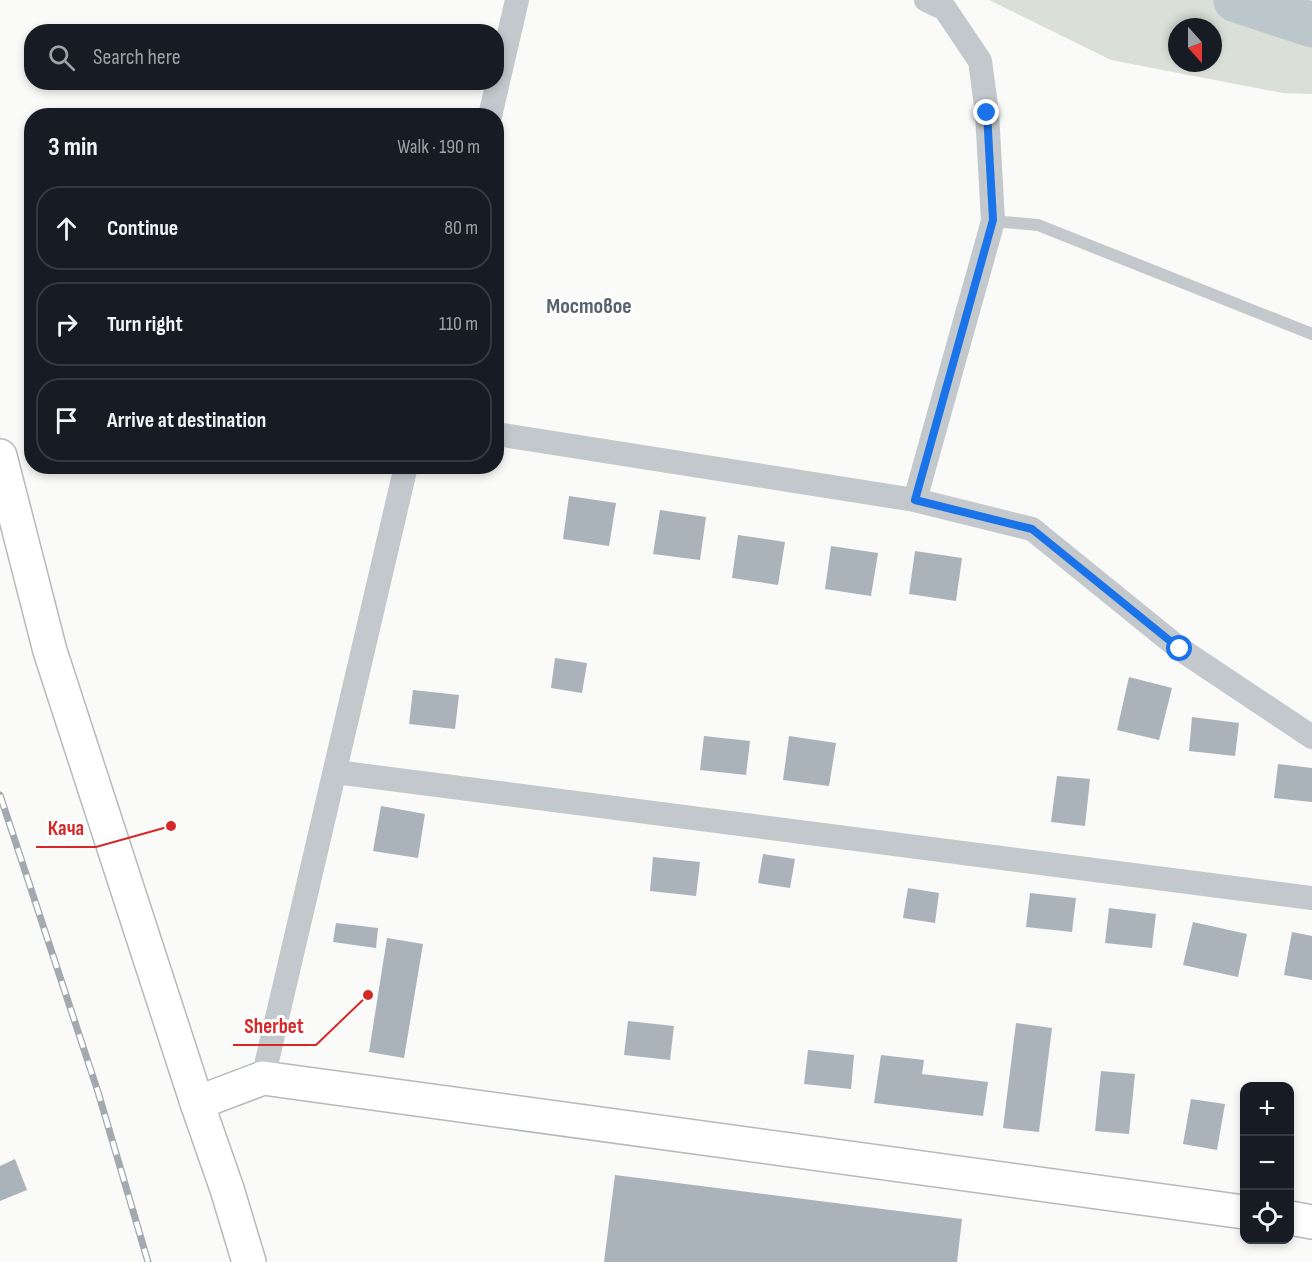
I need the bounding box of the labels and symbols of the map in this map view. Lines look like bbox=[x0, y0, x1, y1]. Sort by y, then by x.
north arrow bbox=[1168, 18, 1222, 72]
route end bbox=[973, 99, 999, 125]
district label: Мостовое bbox=[546, 293, 632, 320]
route start bbox=[1166, 635, 1192, 661]
callout: Кача bbox=[36, 808, 96, 847]
text: Кача bbox=[48, 816, 84, 841]
callout: Sherbet bbox=[233, 1006, 316, 1045]
text: Sherbet bbox=[244, 1014, 304, 1039]

